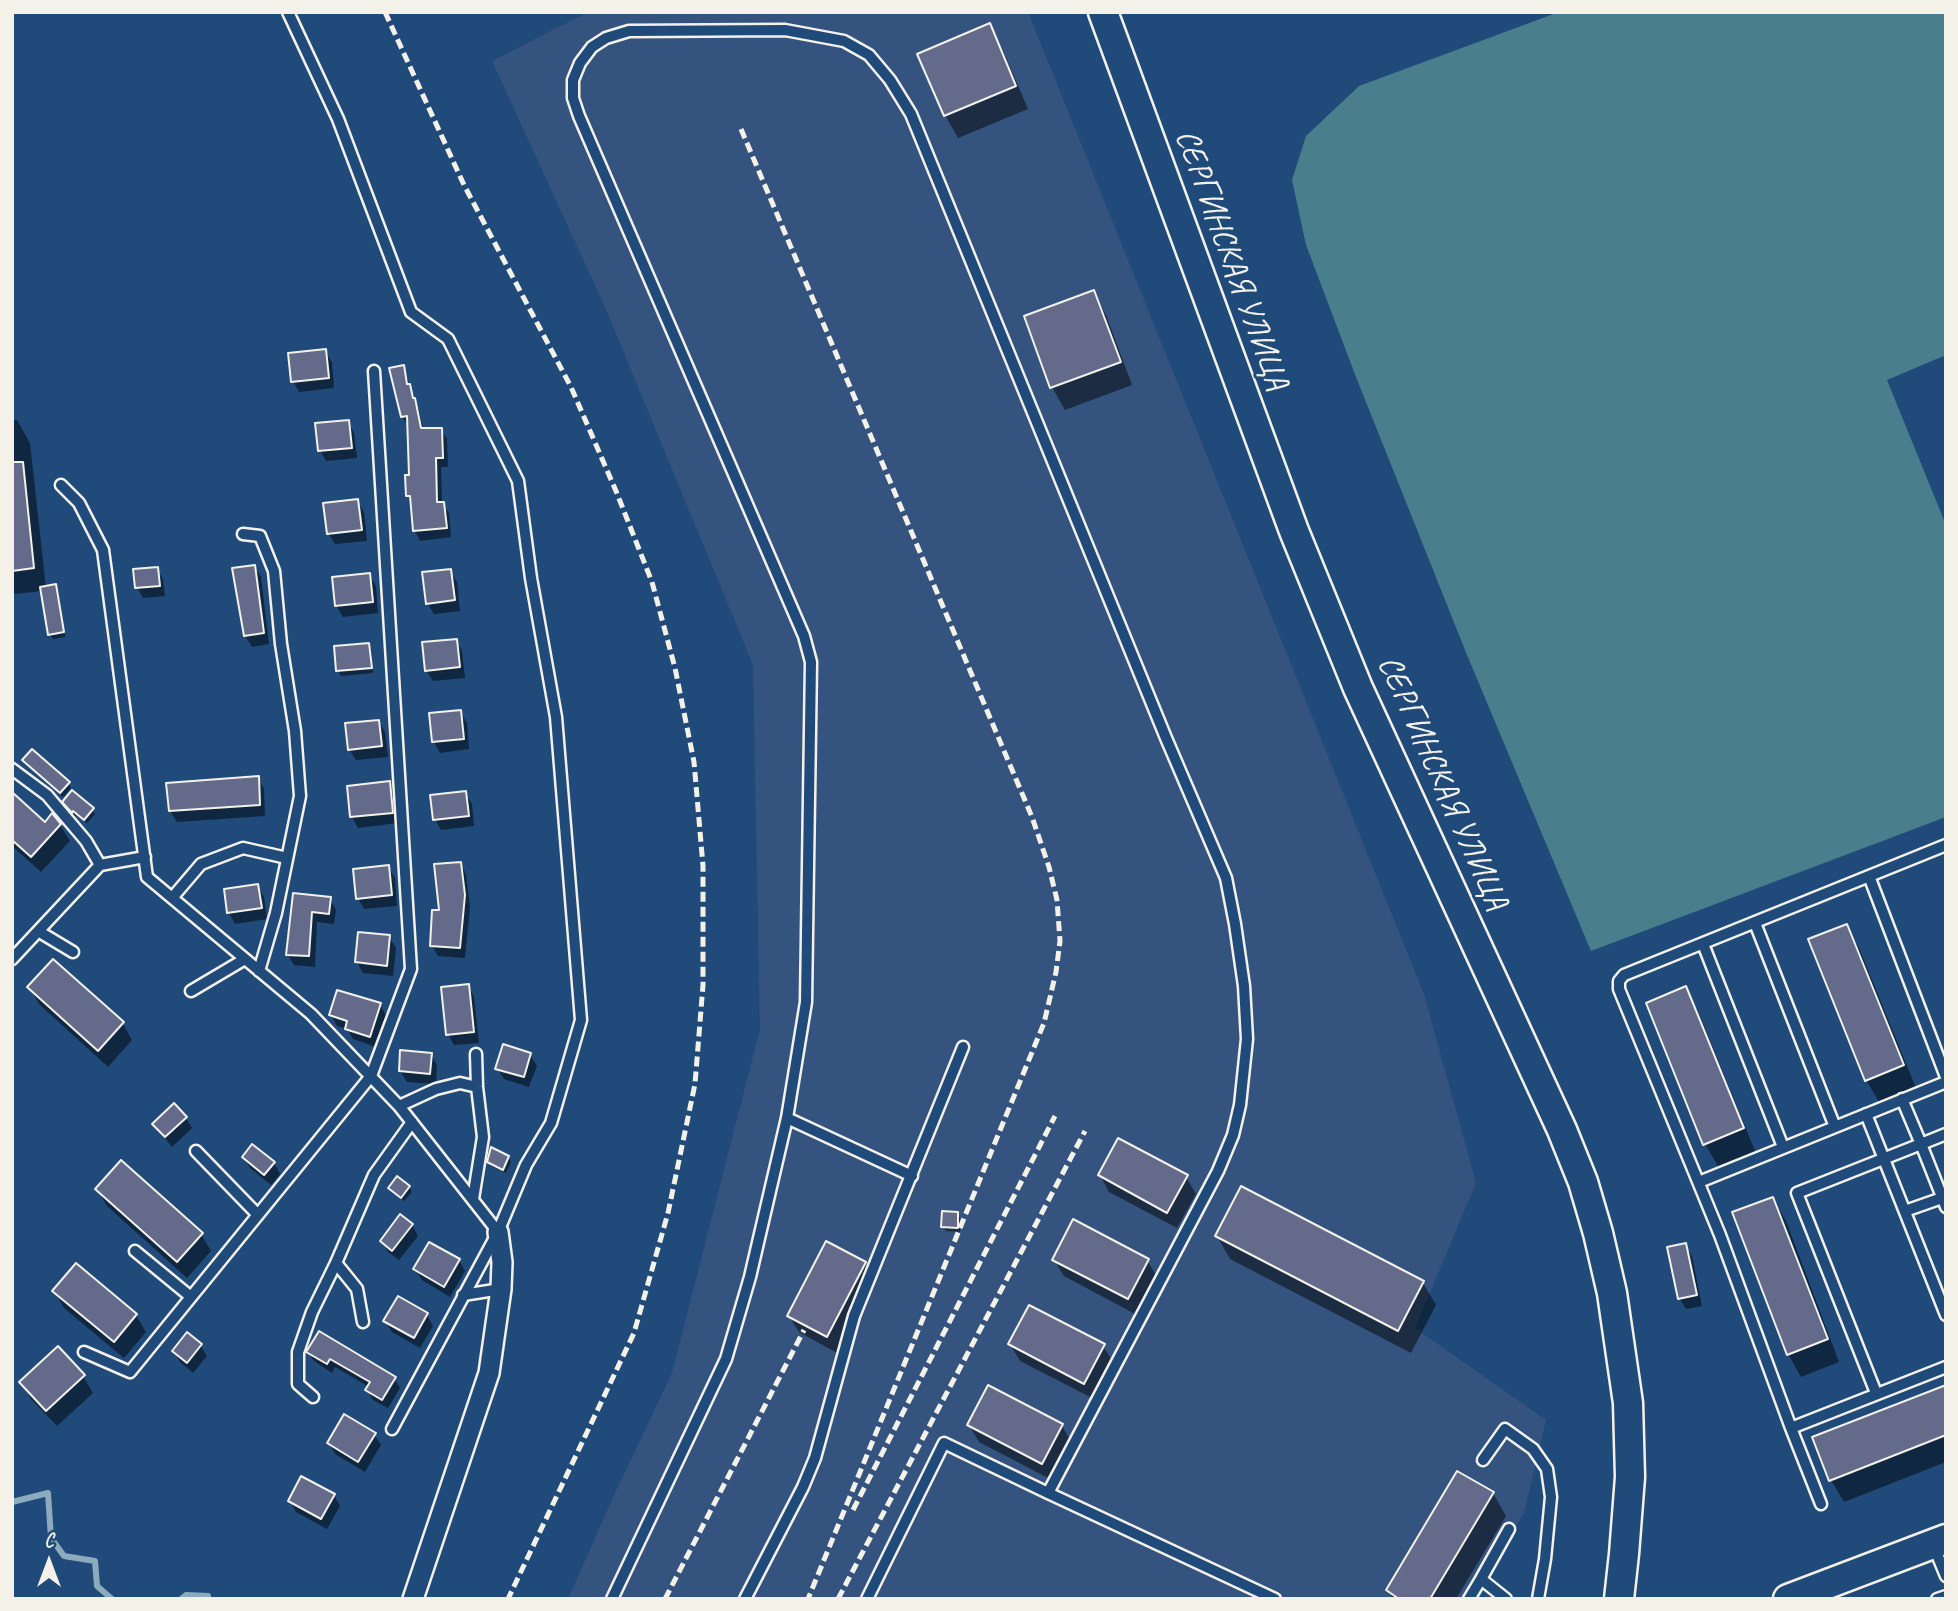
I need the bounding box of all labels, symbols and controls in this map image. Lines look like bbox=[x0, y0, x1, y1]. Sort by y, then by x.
street label: СЕРГИНСКАЯ УЛИЦА bbox=[1165, 124, 1297, 396]
street label: СЕРГИНСКАЯ УЛИЦА bbox=[1368, 650, 1516, 916]
north arrow bbox=[14, 1527, 84, 1597]
text: С bbox=[44, 1529, 54, 1553]

